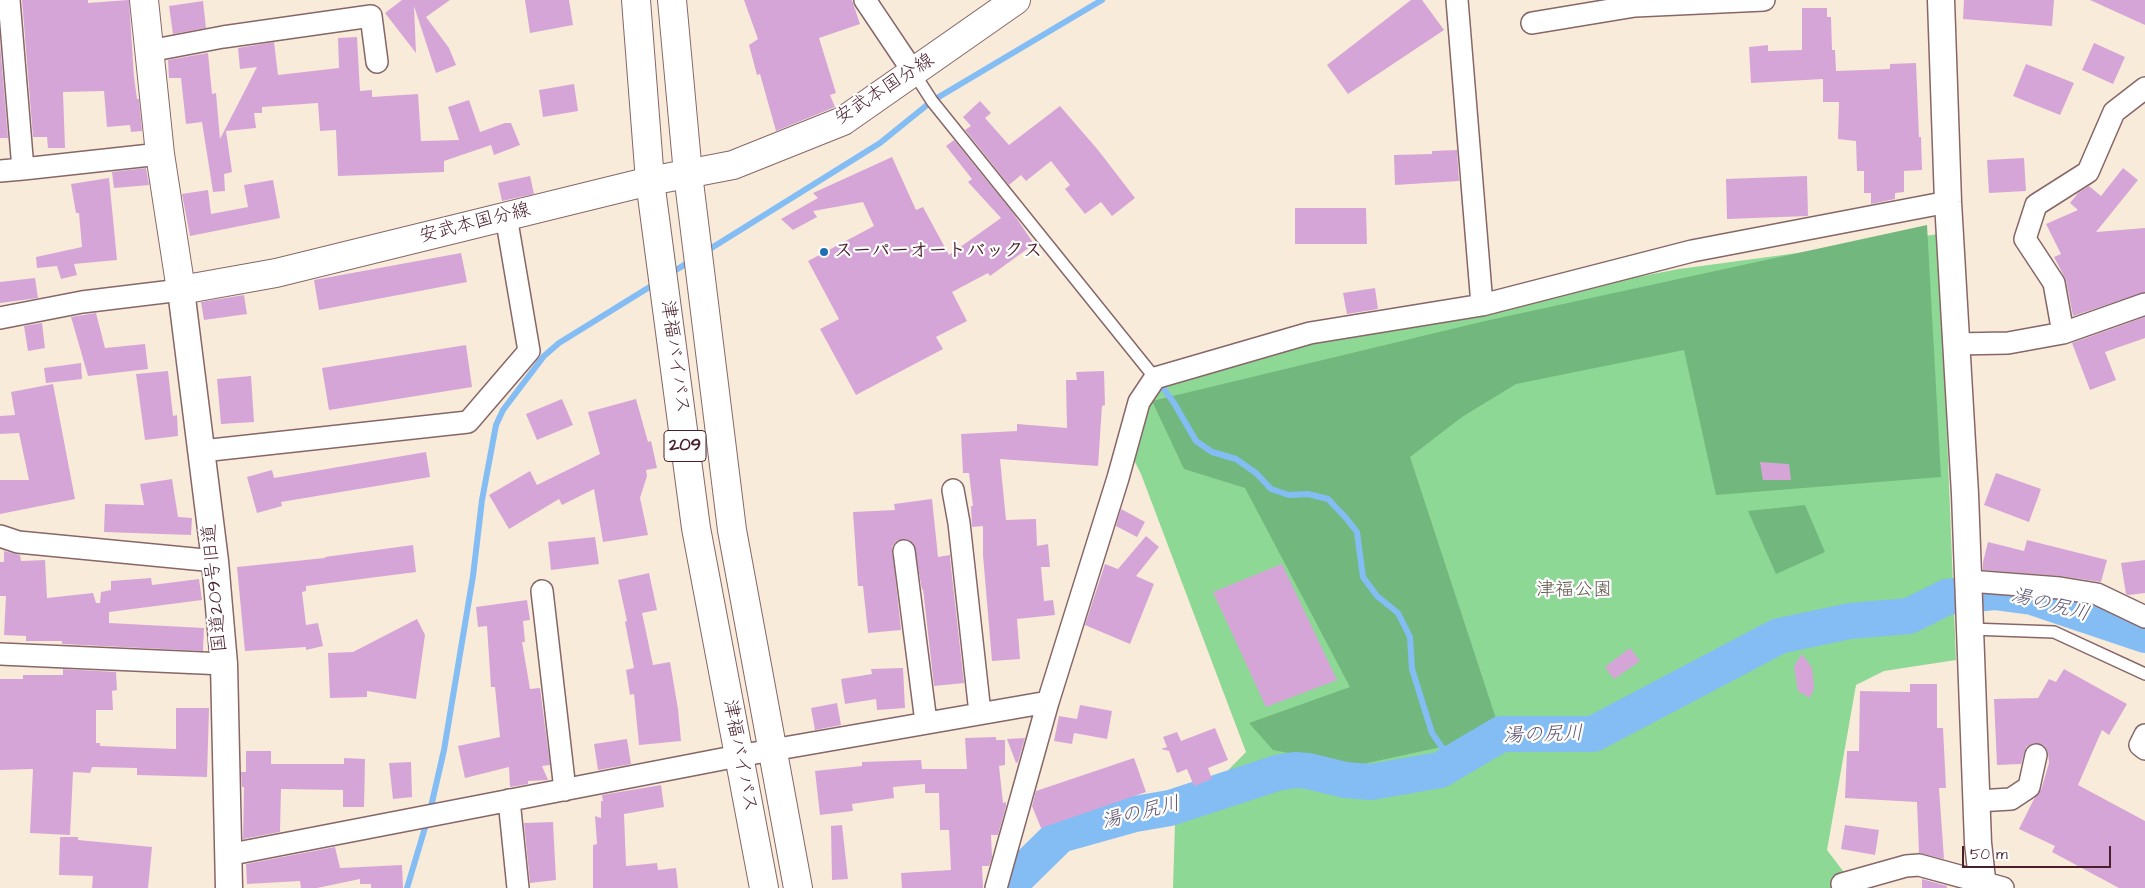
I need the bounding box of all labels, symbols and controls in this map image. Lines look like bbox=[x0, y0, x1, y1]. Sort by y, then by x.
street label: 安武本国分線 bbox=[831, 49, 939, 131]
street label: 安武本国分線 bbox=[417, 199, 533, 249]
place label: スーパーオートバックス bbox=[834, 241, 1042, 263]
marker: スーパーオートバックス bbox=[818, 246, 830, 258]
street label: 津福バイパス bbox=[655, 299, 693, 415]
road number: 209 bbox=[664, 431, 706, 462]
street label: 国道209号旧道 bbox=[199, 523, 233, 653]
park label: 津福公園 bbox=[1536, 580, 1612, 602]
water label: 湯の尻川 bbox=[2008, 584, 2092, 628]
street label: 津福バイパス bbox=[717, 698, 761, 814]
water label: 湯の尻川 bbox=[1503, 723, 1583, 749]
water label: 湯の尻川 bbox=[1099, 793, 1183, 835]
scale bar bbox=[1965, 836, 2114, 868]
text: 50 m bbox=[1970, 844, 2008, 865]

